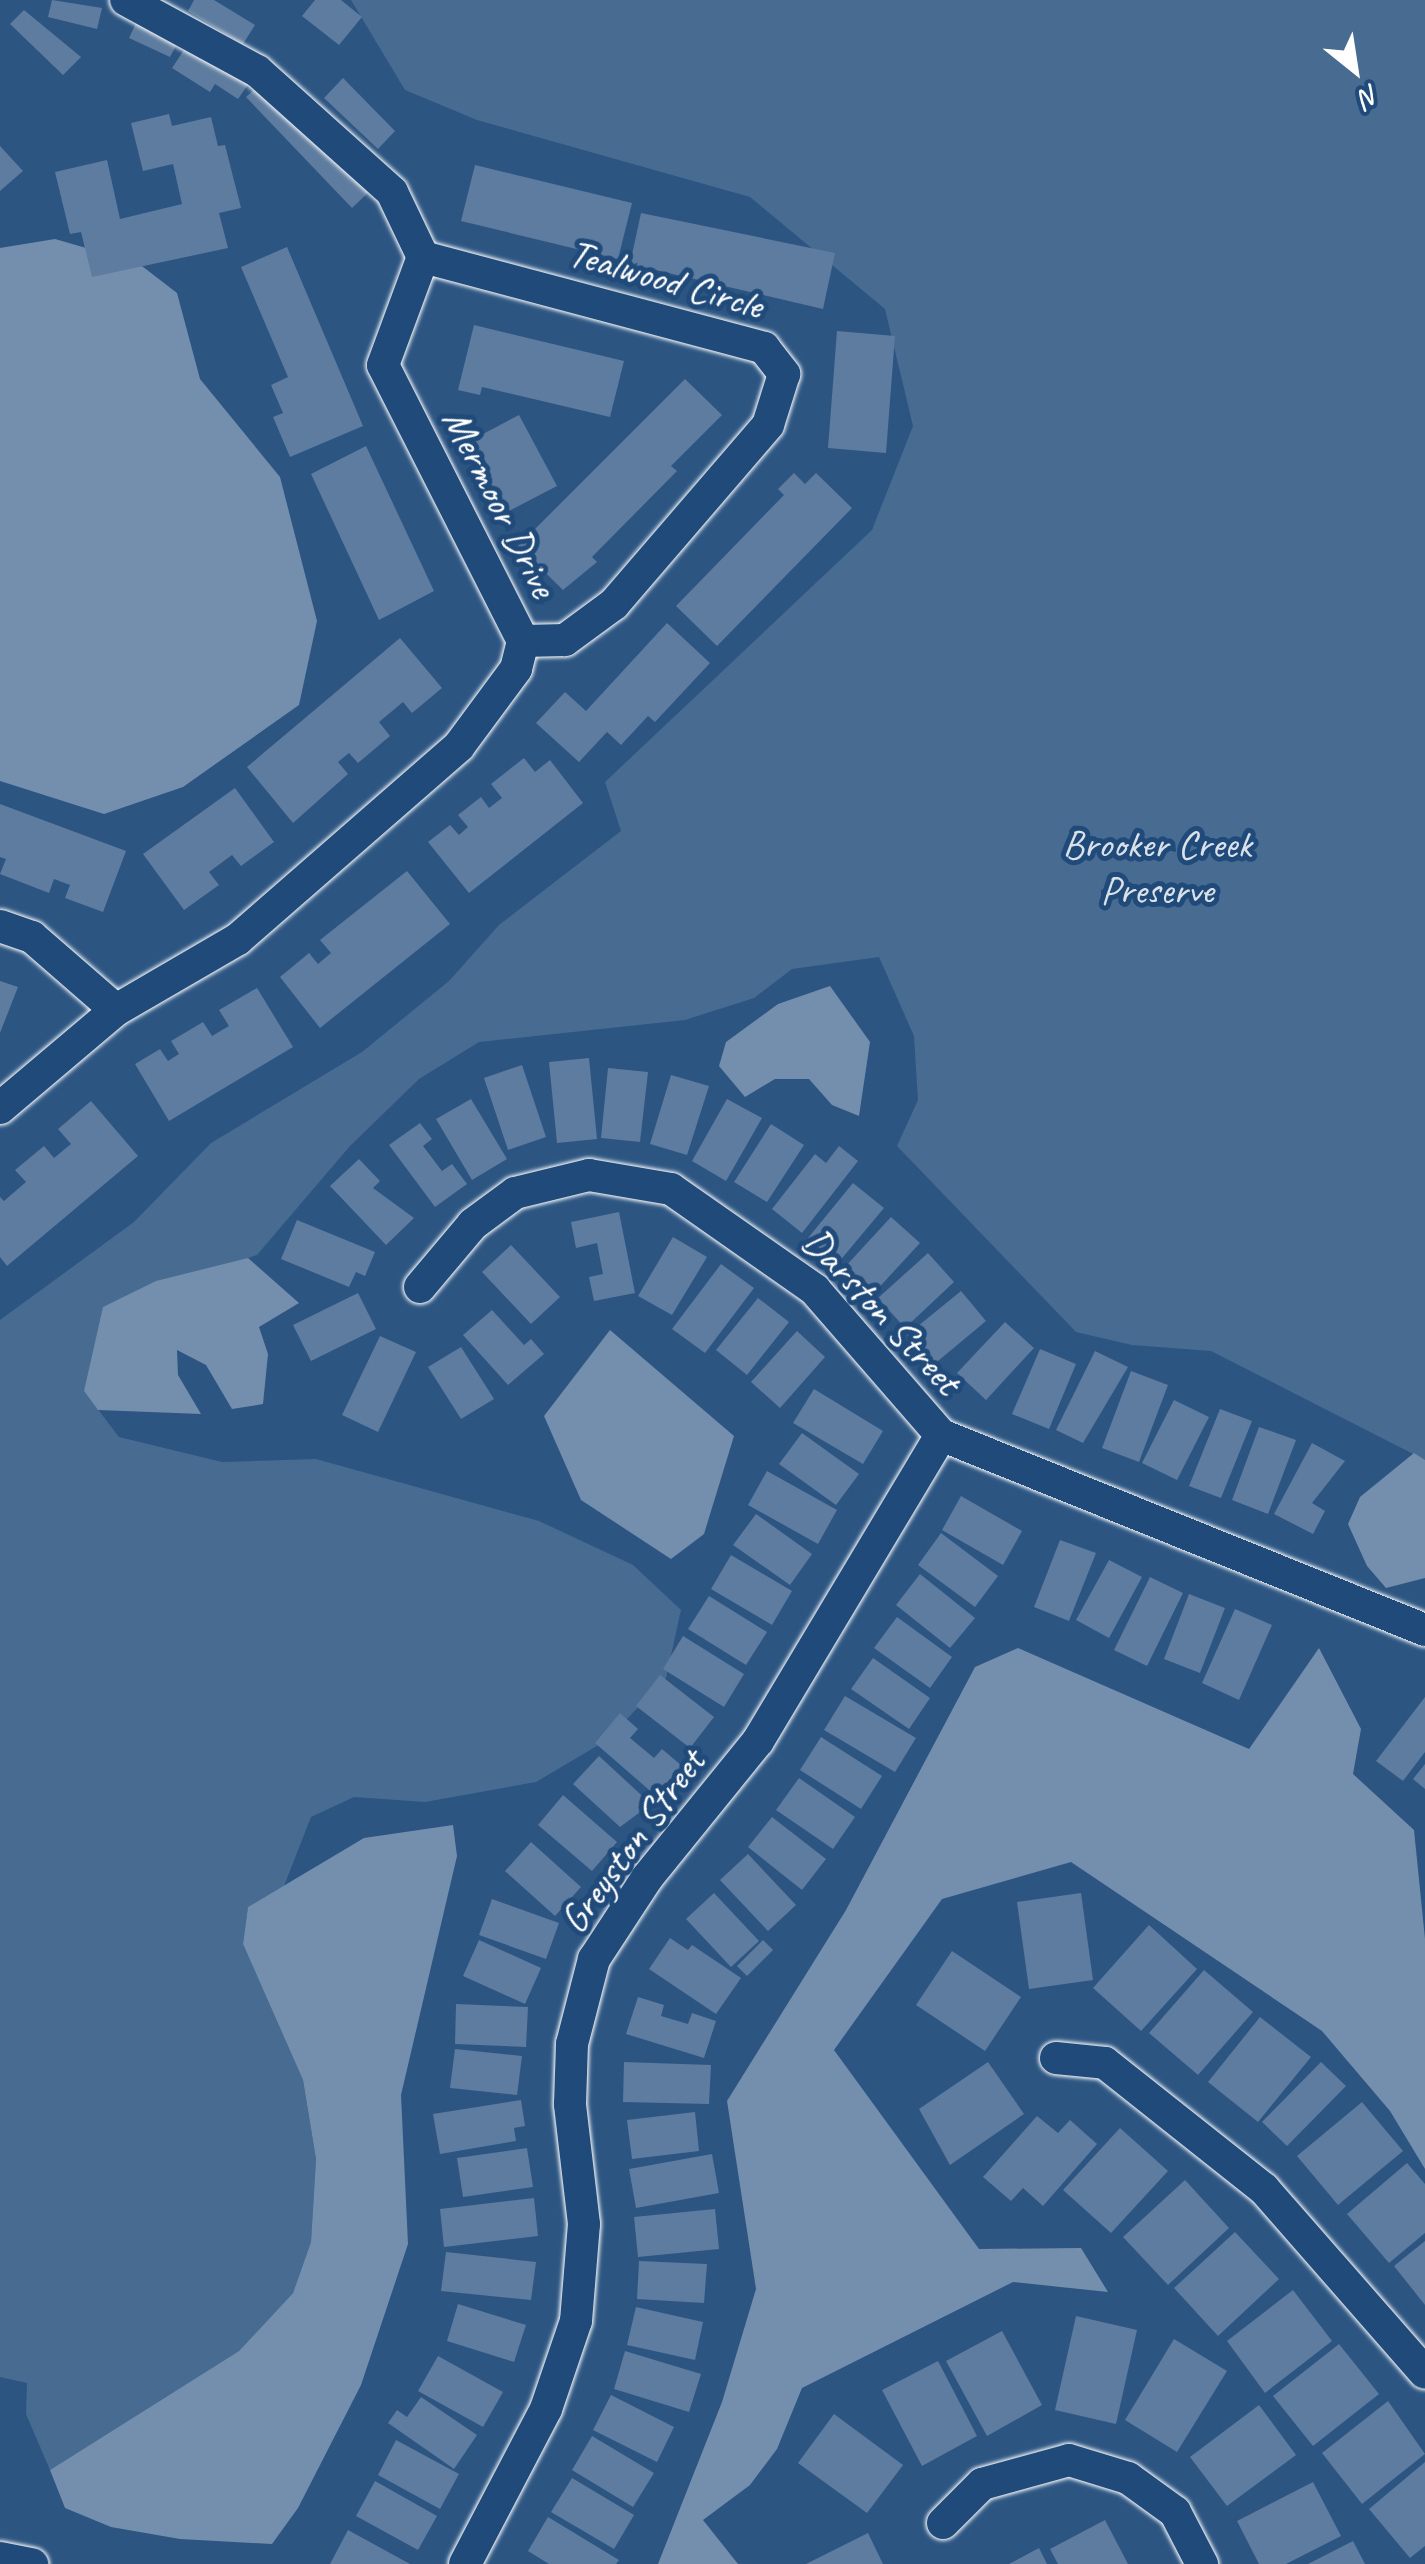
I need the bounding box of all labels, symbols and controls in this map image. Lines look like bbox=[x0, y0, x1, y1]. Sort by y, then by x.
north arrow bbox=[1305, 20, 1405, 120]
text: N bbox=[1354, 77, 1387, 116]
street label: Tealwood Circle bbox=[564, 228, 768, 330]
street label: Mermoor Drive bbox=[432, 401, 568, 605]
park label: Brooker Creek Preserve bbox=[1063, 820, 1251, 914]
street label: Darston Street bbox=[793, 1218, 971, 1404]
street label: Greyston Street bbox=[549, 1739, 715, 1943]

